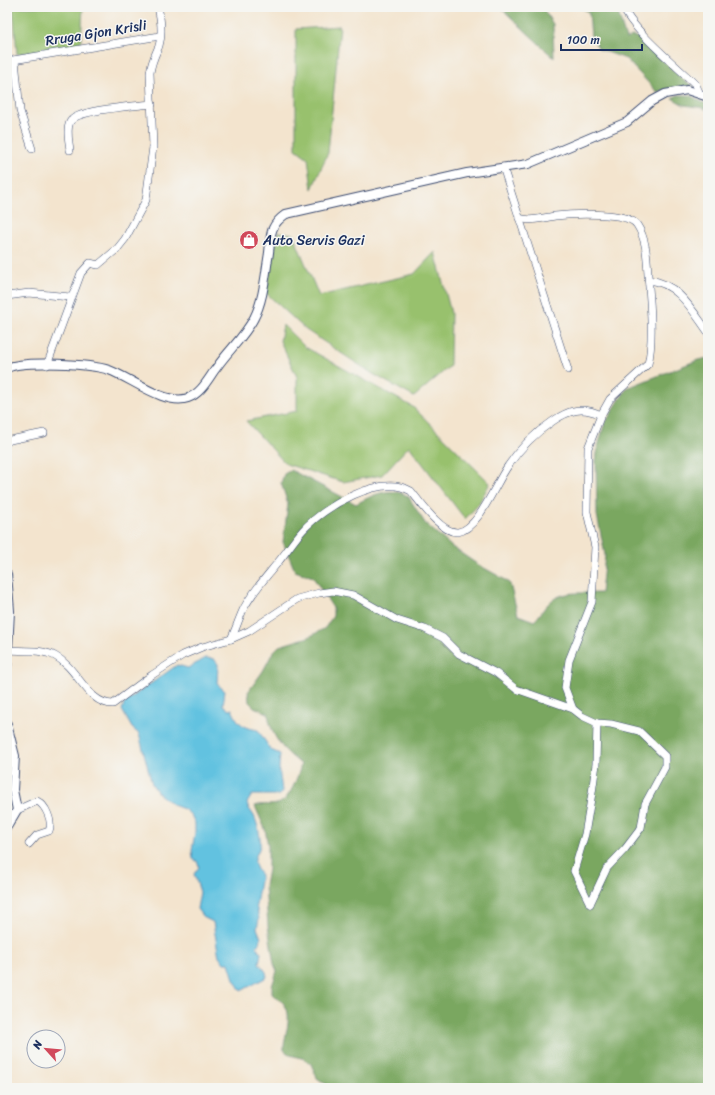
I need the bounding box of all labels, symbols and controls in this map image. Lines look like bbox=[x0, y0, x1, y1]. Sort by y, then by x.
street label: Rruga Gjon Krisli bbox=[44, 12, 149, 53]
scale bar bbox=[561, 26, 642, 52]
text: 100 m bbox=[567, 29, 600, 51]
place label: Auto Servis Gazi bbox=[262, 228, 366, 253]
shop icon: Auto Servis Gazi bbox=[238, 229, 260, 251]
north arrow bbox=[26, 1029, 66, 1069]
text: N bbox=[27, 1037, 48, 1053]

